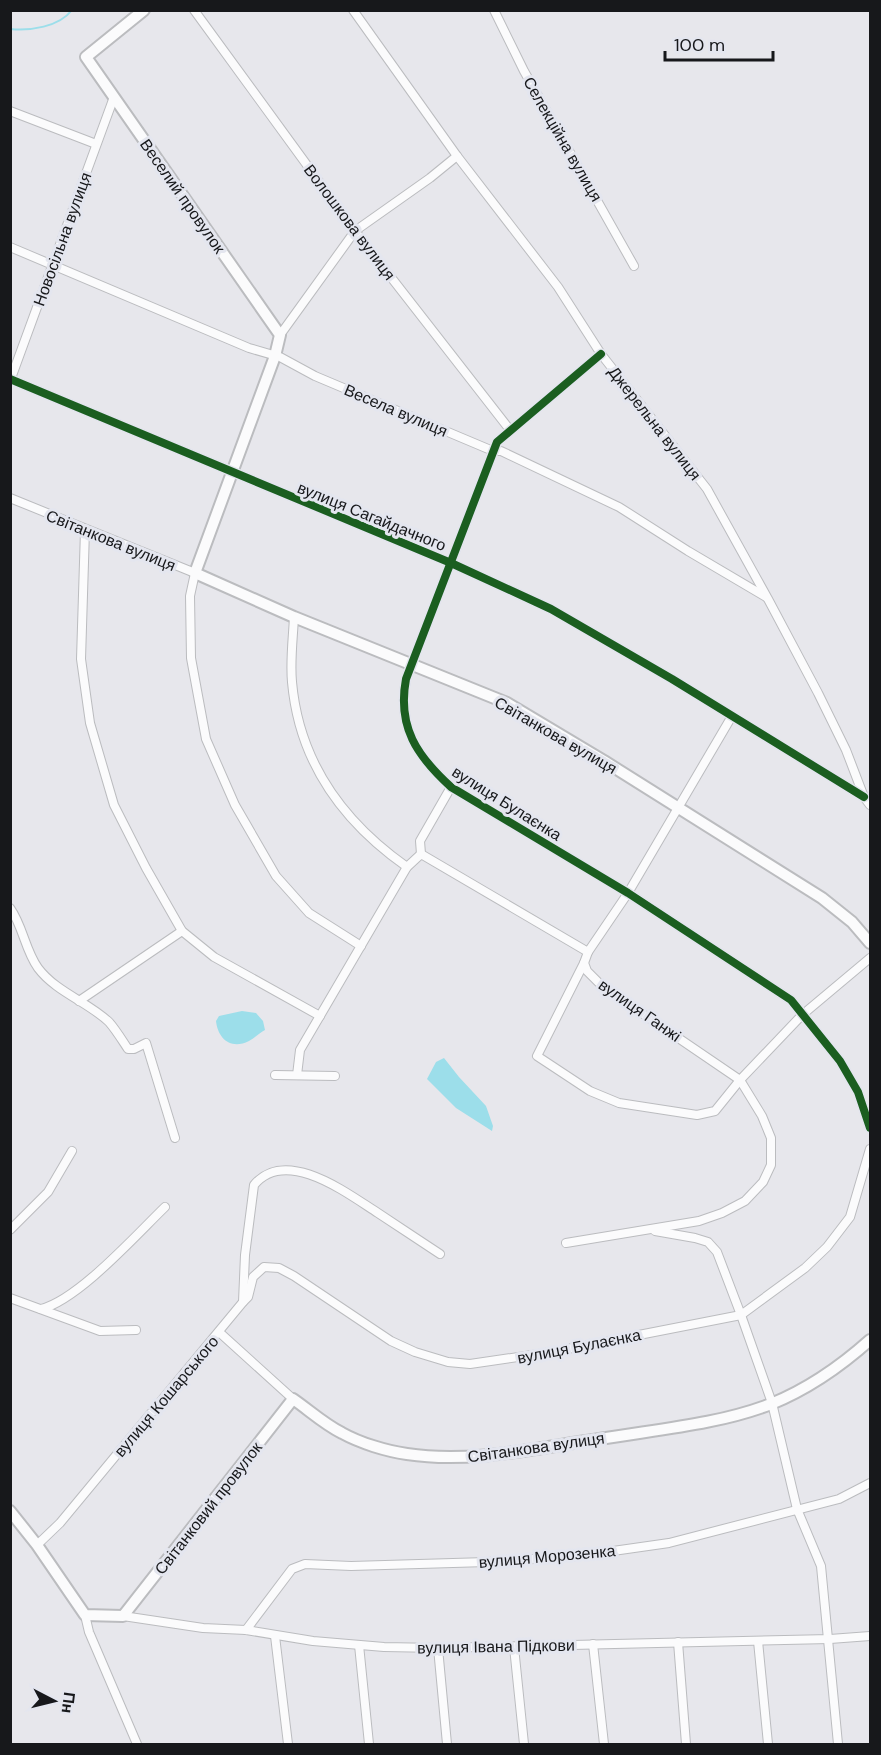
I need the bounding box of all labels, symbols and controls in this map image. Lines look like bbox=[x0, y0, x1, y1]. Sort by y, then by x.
scale bar bbox=[665, 24, 773, 62]
text: 100 m bbox=[674, 33, 725, 57]
street label: Селекційна вулиця bbox=[518, 73, 607, 205]
street label: Веселий провулок bbox=[135, 135, 231, 258]
street label: Волошкова вулиця bbox=[299, 160, 400, 284]
street label: Новосільна вулиця bbox=[29, 169, 96, 309]
street label: Джерельна вулиця bbox=[603, 362, 706, 485]
street label: Весела вулиця bbox=[341, 379, 451, 442]
street label: вулиця Сагайдачного bbox=[294, 477, 449, 556]
street label: Світанкова вулиця bbox=[43, 505, 179, 576]
street label: Світанкова вулиця bbox=[491, 692, 621, 779]
street label: вулиця Булаєнка bbox=[448, 761, 566, 846]
street label: вулиця Ганжі bbox=[594, 974, 685, 1047]
street label: вулиця Булаєнка bbox=[516, 1324, 643, 1369]
street label: вулиця Кошарського bbox=[110, 1331, 223, 1461]
street label: Світанкова вулиця bbox=[466, 1427, 606, 1467]
street label: Світанковий провулок bbox=[150, 1437, 267, 1579]
street label: вулиця Морозенка bbox=[478, 1540, 616, 1573]
street label: вулиця Івана Підкови bbox=[417, 1635, 575, 1658]
north arrow bbox=[24, 1671, 84, 1731]
text: Пн bbox=[57, 1691, 80, 1715]

